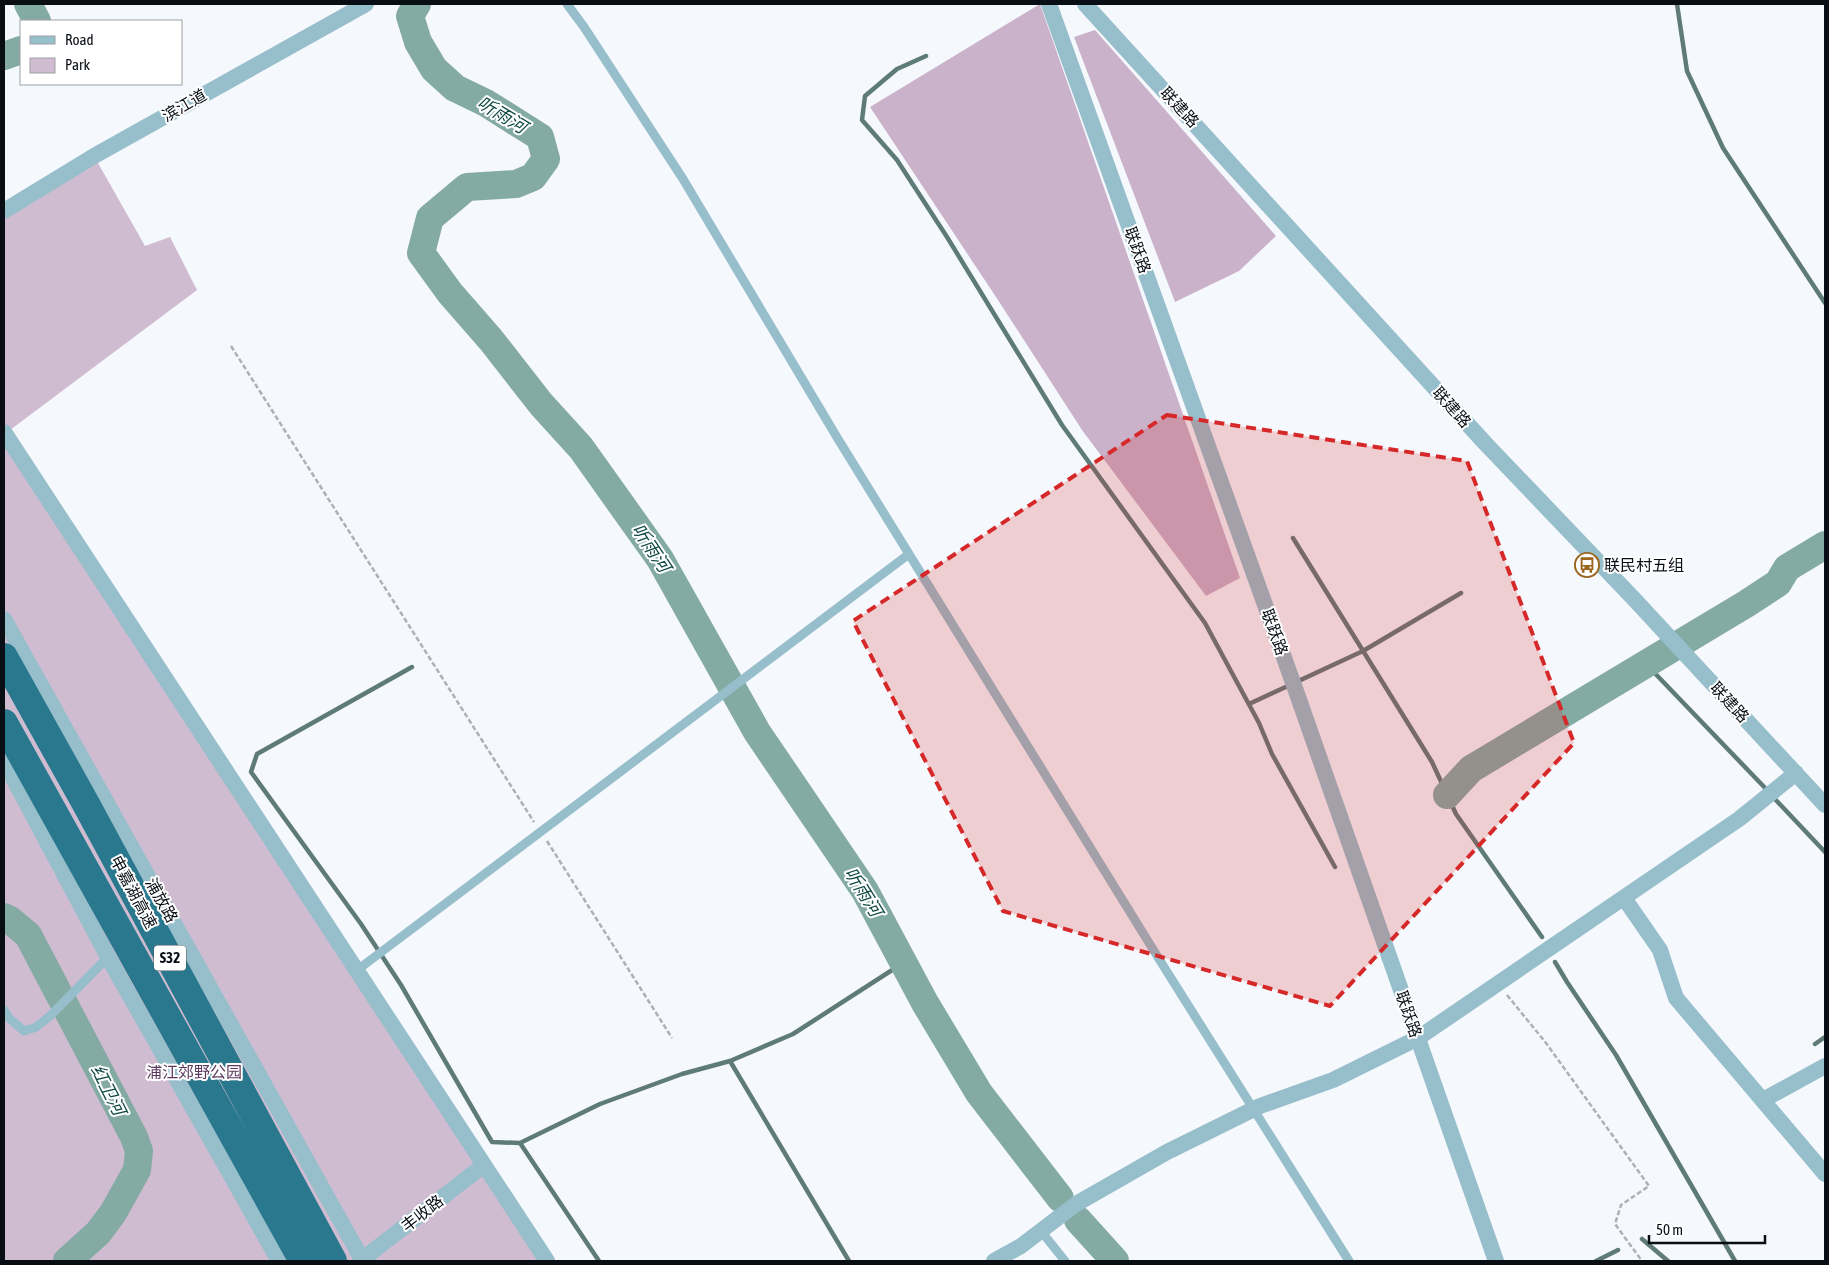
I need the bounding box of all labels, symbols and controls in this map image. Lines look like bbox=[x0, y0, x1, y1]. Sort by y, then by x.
legend bbox=[20, 20, 182, 85]
text: Road bbox=[65, 31, 94, 48]
text: Park bbox=[65, 56, 90, 73]
street label: 联建路 bbox=[1157, 83, 1203, 131]
street label: 滨江道 bbox=[159, 85, 209, 125]
water label: 听雨河 bbox=[474, 92, 533, 139]
street label: 联跃路 bbox=[1121, 224, 1155, 276]
street label: 联建路 bbox=[1429, 383, 1475, 431]
water label: 听雨河 bbox=[628, 519, 677, 578]
bus stop icon: 联民村五组 bbox=[1574, 552, 1600, 578]
place label: 联民村五组 bbox=[1604, 556, 1684, 574]
street label: 联跃路 bbox=[1258, 606, 1292, 658]
street label: 联建路 bbox=[1707, 678, 1753, 726]
street label: 申嘉湖高速 bbox=[107, 852, 161, 932]
water label: 听雨河 bbox=[840, 863, 888, 923]
street label: 浦放路 bbox=[142, 875, 182, 925]
road number: S32 bbox=[154, 946, 186, 970]
street label: 联跃路 bbox=[1393, 988, 1425, 1040]
water label: 红卫河 bbox=[87, 1061, 131, 1121]
park label: 浦江郊野公园 bbox=[146, 1063, 242, 1081]
street label: 丰收路 bbox=[398, 1191, 446, 1235]
scale bar bbox=[1649, 1212, 1765, 1244]
text: 50 m bbox=[1656, 1221, 1683, 1238]

